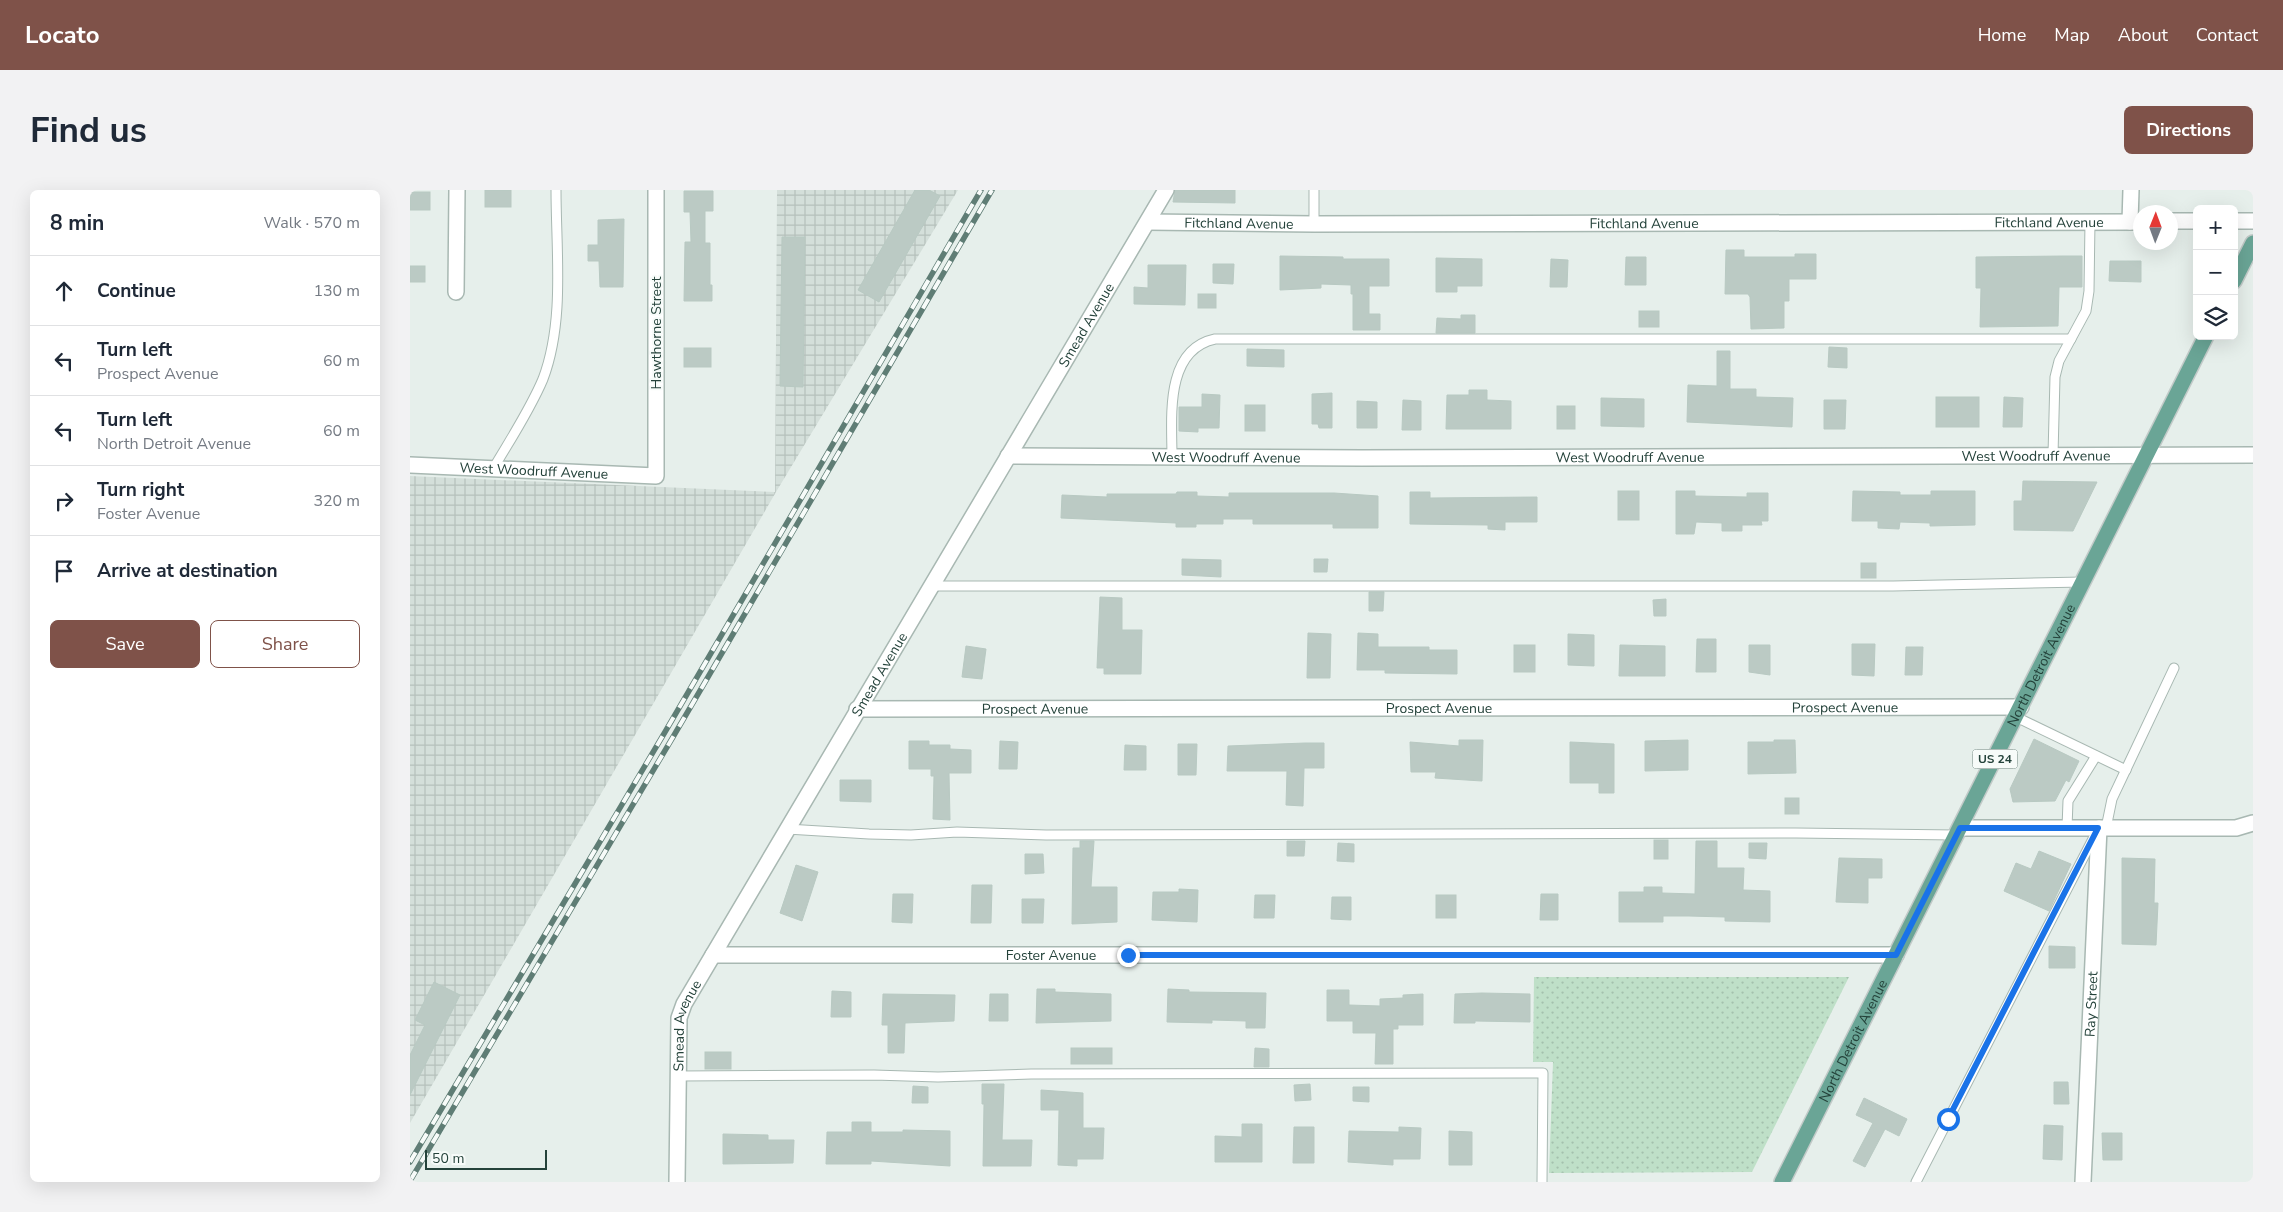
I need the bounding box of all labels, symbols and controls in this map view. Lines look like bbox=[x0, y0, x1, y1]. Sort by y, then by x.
text: Locato bbox=[25, 19, 100, 51]
text: Home bbox=[1978, 23, 2026, 47]
text: Map bbox=[2054, 23, 2090, 47]
text: About bbox=[2118, 23, 2168, 47]
text: Contact bbox=[2196, 23, 2258, 47]
button: Directions bbox=[2124, 106, 2253, 154]
text: Find us bbox=[30, 107, 147, 154]
north arrow bbox=[2133, 205, 2178, 250]
map controls bbox=[2193, 205, 2238, 340]
button: + bbox=[2193, 205, 2238, 250]
text: 8 min bbox=[50, 209, 104, 237]
text: Walk · 570 m bbox=[264, 212, 360, 234]
street label: Fitchland Avenue bbox=[1184, 213, 1294, 234]
street label: Fitchland Avenue bbox=[1994, 213, 2104, 232]
street label: Fitchland Avenue bbox=[1589, 214, 1699, 233]
button: − bbox=[2193, 250, 2238, 295]
icon: ahead bbox=[50, 277, 78, 305]
street label: Hawthorne Street bbox=[647, 277, 666, 389]
text: Continue bbox=[97, 278, 176, 304]
text: 130 m bbox=[313, 280, 360, 302]
street label: Smead Avenue bbox=[1054, 280, 1119, 371]
button: layers bbox=[2193, 295, 2238, 340]
text: Turn left bbox=[97, 337, 172, 363]
icon: left bbox=[50, 347, 78, 375]
text: 60 m bbox=[323, 350, 360, 372]
text: Prospect Avenue bbox=[97, 363, 219, 385]
text: Turn left bbox=[97, 407, 172, 433]
icon: left bbox=[50, 417, 78, 445]
text: 60 m bbox=[323, 420, 360, 442]
text: North Detroit Avenue bbox=[97, 433, 251, 455]
street label: West Woodruff Avenue bbox=[1962, 446, 2110, 466]
street label: West Woodruff Avenue bbox=[1152, 448, 1300, 468]
street label: West Woodruff Avenue bbox=[1556, 448, 1704, 467]
street label: West Woodruff Avenue bbox=[459, 458, 609, 484]
text: Turn right bbox=[97, 477, 184, 503]
icon: right bbox=[50, 487, 78, 515]
text: 320 m bbox=[313, 490, 360, 512]
text: Foster Avenue bbox=[97, 503, 200, 525]
icon: arrive bbox=[50, 557, 78, 585]
text: Arrive at destination bbox=[97, 558, 278, 584]
street label: North Detroit Avenue bbox=[2003, 601, 2080, 730]
button: Save bbox=[50, 620, 200, 668]
button: Share bbox=[210, 620, 360, 668]
street label: Smead Avenue bbox=[847, 629, 912, 720]
street label: Prospect Avenue bbox=[1792, 698, 1898, 717]
street label: Prospect Avenue bbox=[1386, 699, 1492, 718]
street label: Prospect Avenue bbox=[982, 700, 1088, 719]
road number: US 24 bbox=[1972, 750, 2018, 768]
route end bbox=[1117, 944, 1140, 967]
street label: Foster Avenue bbox=[1006, 946, 1096, 965]
street label: Ray Street bbox=[2081, 971, 2103, 1037]
street label: North Detroit Avenue bbox=[1815, 976, 1892, 1106]
street label: Smead Avenue bbox=[669, 977, 706, 1072]
route start bbox=[1937, 1108, 1960, 1131]
scale bar bbox=[425, 1147, 548, 1170]
text: 50 m bbox=[432, 1149, 464, 1168]

